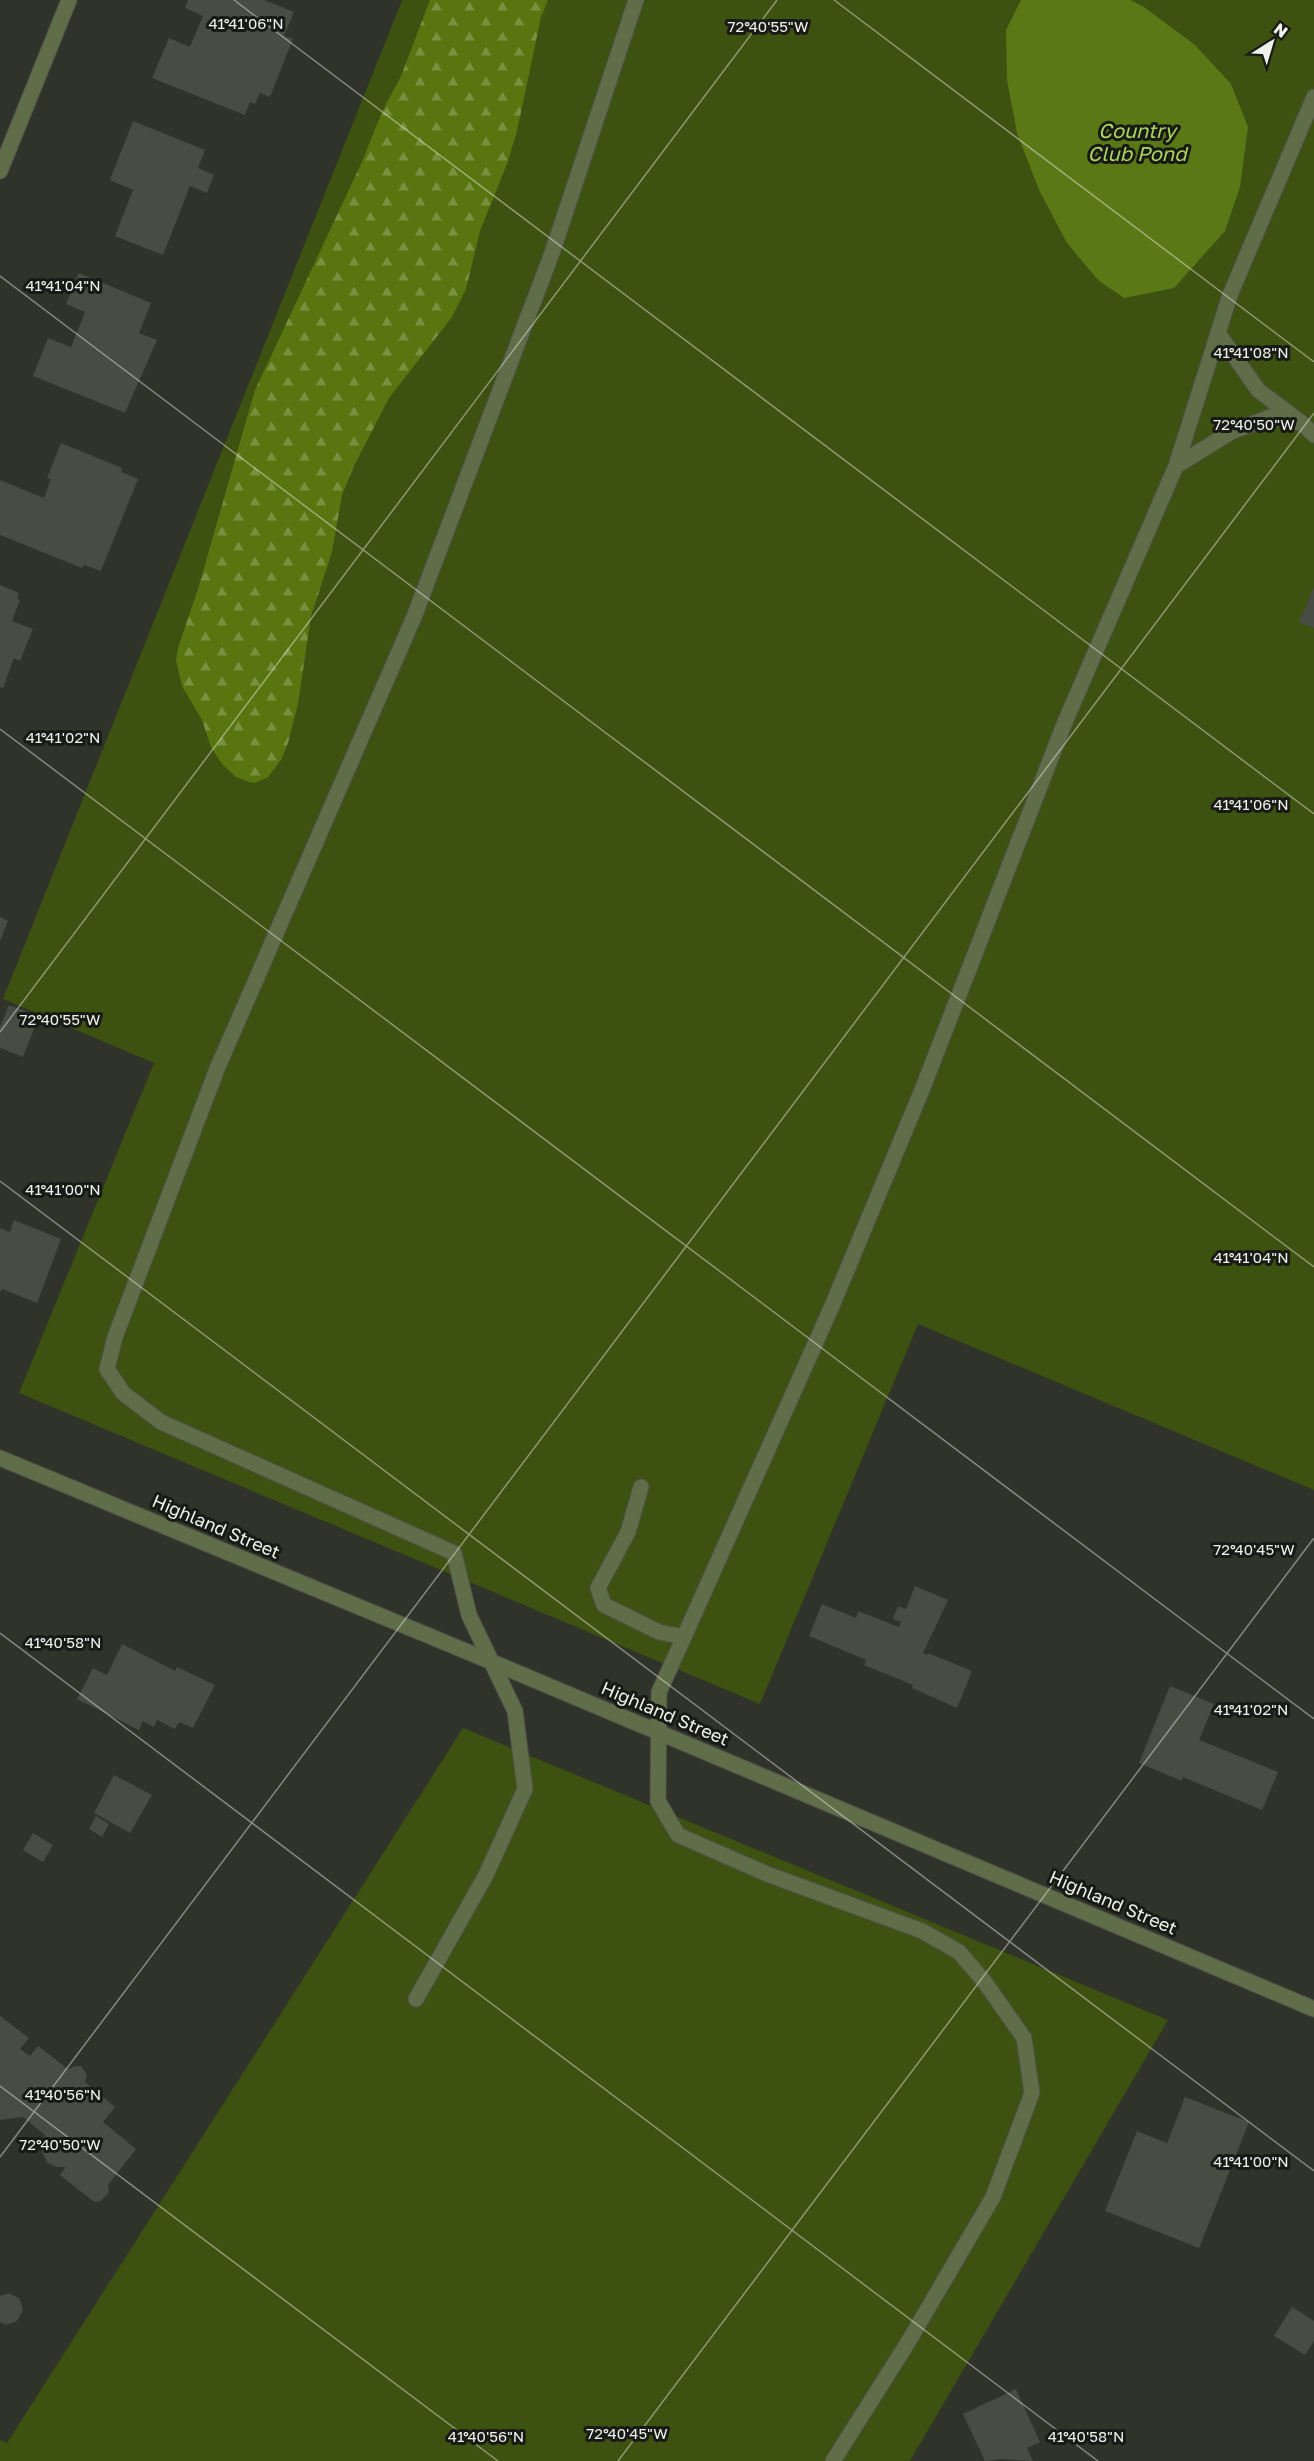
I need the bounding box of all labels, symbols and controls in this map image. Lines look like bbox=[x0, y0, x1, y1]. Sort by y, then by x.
north arrow bbox=[1242, 12, 1302, 72]
text: 41°41'06"N bbox=[208, 14, 284, 32]
text: 72°40'55"W bbox=[728, 17, 808, 35]
text: N bbox=[1270, 18, 1292, 42]
water label: Country Club Pond bbox=[1088, 118, 1189, 165]
text: 41°41'04"N bbox=[25, 276, 101, 294]
text: 41°41'08"N bbox=[1213, 343, 1289, 361]
text: 72°40'50"W bbox=[1213, 415, 1295, 433]
text: 41°41'02"N bbox=[26, 728, 100, 746]
text: 41°41'06"N bbox=[1213, 795, 1289, 813]
text: 72°40'55"W bbox=[20, 1010, 100, 1028]
text: 41°41'00"N bbox=[25, 1180, 101, 1198]
text: 41°41'04"N bbox=[1213, 1248, 1289, 1266]
street label: Highland Street bbox=[149, 1489, 284, 1563]
text: 72°40'45"W bbox=[1213, 1540, 1295, 1558]
text: 41°40'58"N bbox=[25, 1633, 101, 1651]
street label: Highland Street bbox=[598, 1676, 733, 1750]
text: 41°41'02"N bbox=[1214, 1700, 1288, 1718]
street label: Highland Street bbox=[1046, 1865, 1181, 1939]
text: 41°40'56"N bbox=[25, 2085, 101, 2103]
text: 72°40'50"W bbox=[19, 2135, 101, 2153]
text: 41°41'00"N bbox=[1213, 2152, 1289, 2170]
text: 72°40'45"W bbox=[586, 2424, 668, 2442]
text: 41°40'56"N bbox=[448, 2427, 524, 2445]
text: 41°40'58"N bbox=[1048, 2427, 1124, 2445]

